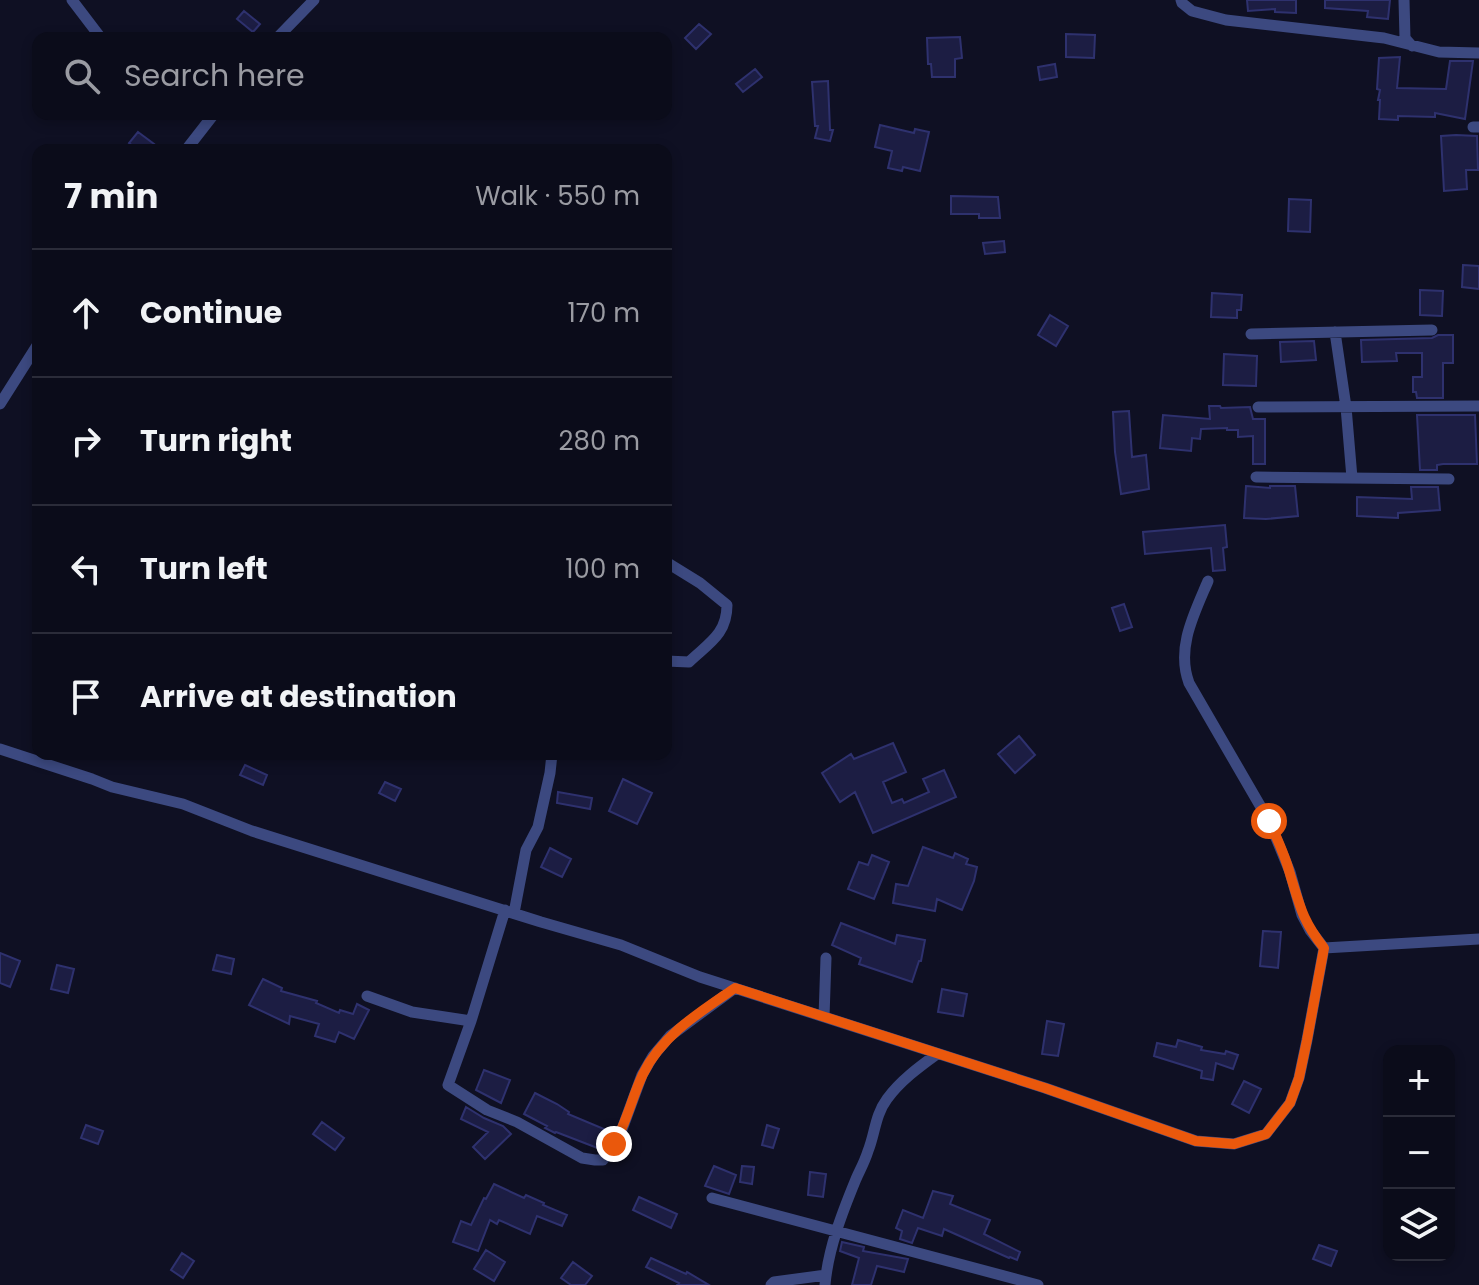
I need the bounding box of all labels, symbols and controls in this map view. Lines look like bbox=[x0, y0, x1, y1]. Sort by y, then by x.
search box bbox=[32, 32, 672, 120]
icon: search bbox=[60, 54, 104, 98]
text: Search here bbox=[124, 54, 305, 97]
text: 7 min bbox=[64, 172, 158, 220]
text: Walk · 550 m bbox=[475, 178, 640, 214]
icon: ahead bbox=[64, 291, 108, 335]
text: Continue bbox=[140, 291, 282, 334]
text: 170 m bbox=[567, 295, 640, 331]
icon: right bbox=[64, 419, 108, 463]
text: Turn right bbox=[140, 419, 292, 462]
text: 280 m bbox=[559, 423, 640, 459]
icon: left bbox=[64, 547, 108, 591]
text: Turn left bbox=[140, 547, 268, 590]
text: 100 m bbox=[565, 551, 640, 587]
icon: arrive bbox=[64, 675, 108, 719]
text: Arrive at destination bbox=[140, 675, 457, 718]
route start bbox=[1251, 803, 1287, 839]
map controls bbox=[1383, 1045, 1455, 1261]
button: + bbox=[1383, 1045, 1455, 1117]
button: − bbox=[1383, 1117, 1455, 1189]
route end bbox=[596, 1126, 632, 1162]
button: layers bbox=[1383, 1189, 1455, 1261]

